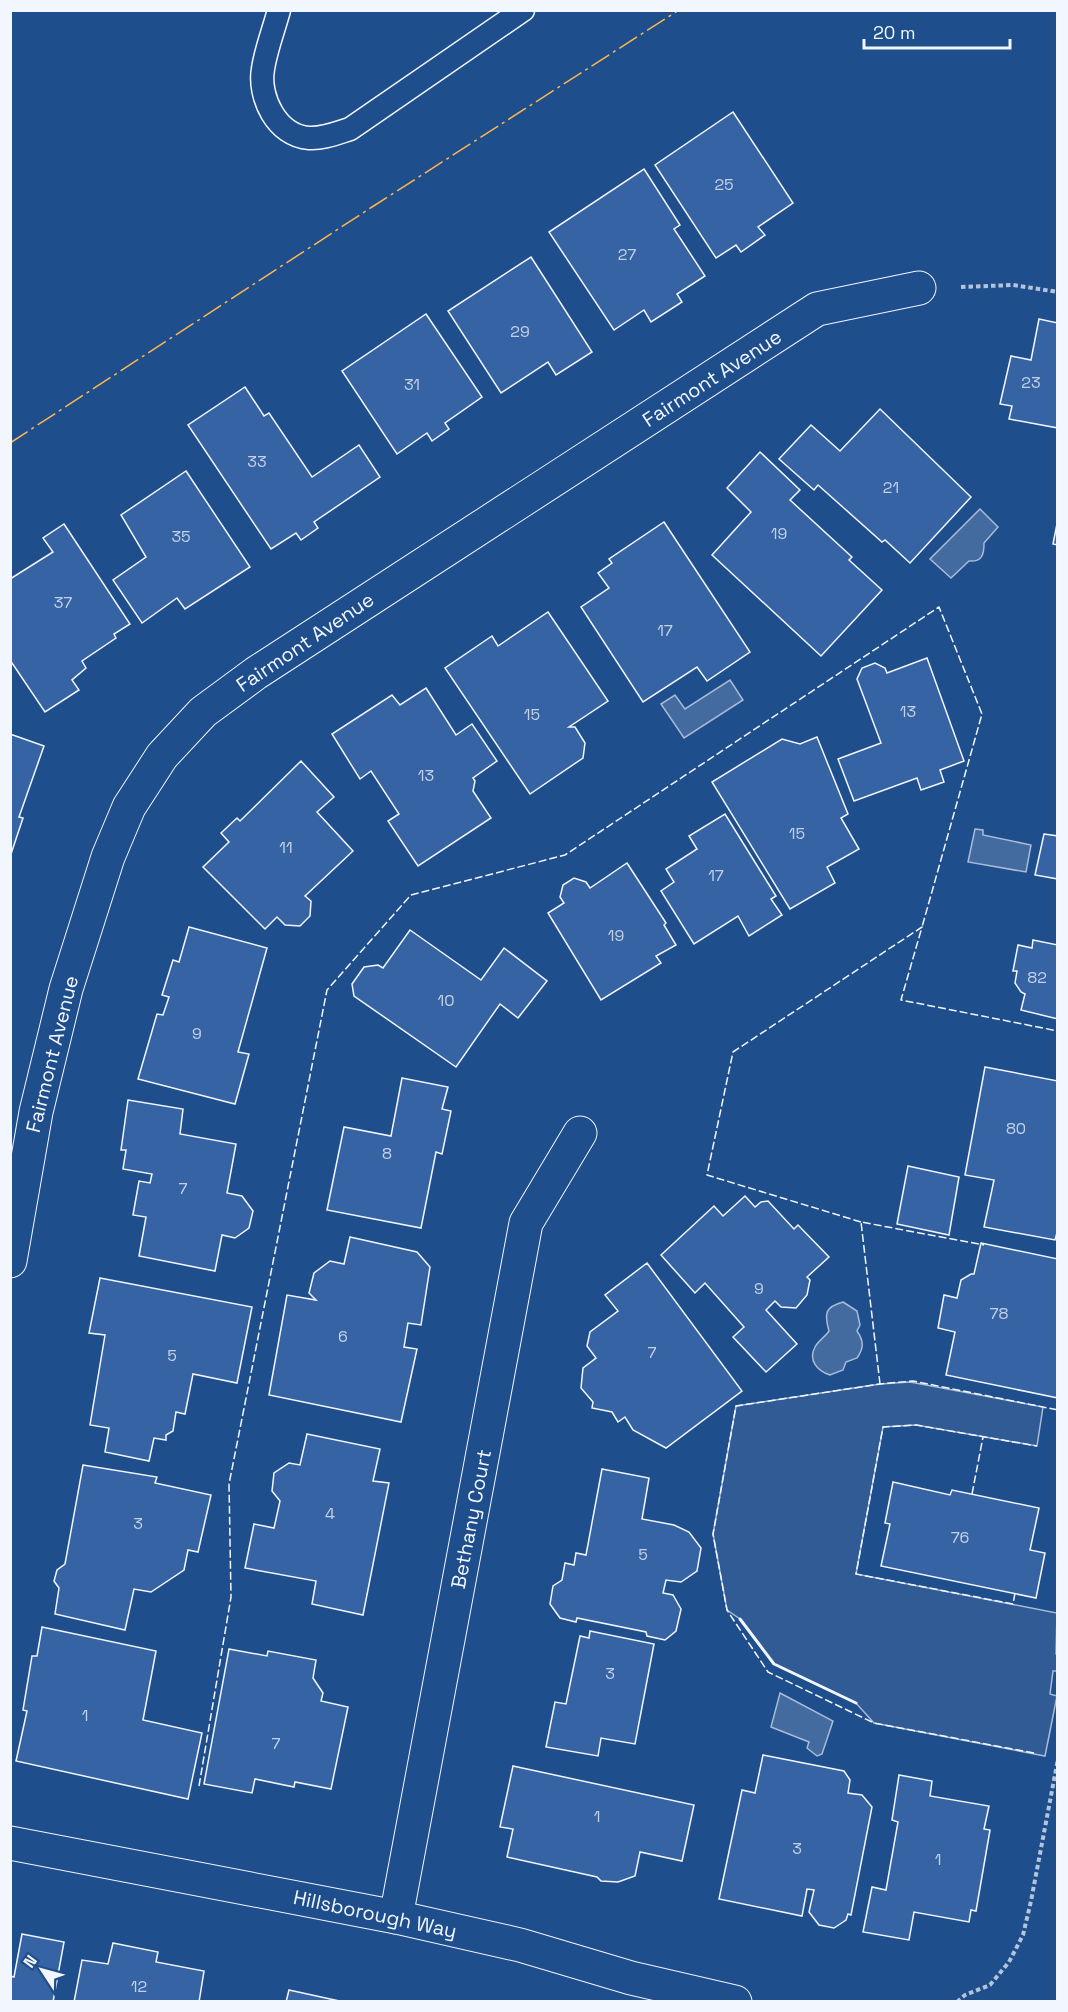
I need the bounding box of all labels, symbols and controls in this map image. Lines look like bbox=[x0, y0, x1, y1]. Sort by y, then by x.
scale bar bbox=[864, 12, 1010, 50]
text: 20 m bbox=[873, 21, 916, 44]
house number: 25 bbox=[714, 174, 734, 195]
house number: 27 bbox=[618, 244, 636, 265]
house number: 29 bbox=[510, 321, 530, 342]
street label: Fairmont Avenue bbox=[637, 323, 787, 433]
house number: 23 bbox=[1021, 372, 1041, 393]
house number: 31 bbox=[404, 374, 420, 395]
house number: 33 bbox=[247, 451, 267, 472]
house number: 21 bbox=[883, 477, 899, 498]
house number: 19 bbox=[771, 523, 787, 544]
house number: 35 bbox=[171, 526, 191, 547]
street label: Fairmont Avenue bbox=[231, 586, 379, 698]
house number: 37 bbox=[54, 592, 72, 613]
house number: 17 bbox=[657, 620, 673, 641]
house number: 13 bbox=[900, 701, 916, 722]
house number: 15 bbox=[524, 704, 540, 725]
house number: 13 bbox=[418, 765, 434, 786]
house number: 15 bbox=[789, 823, 805, 844]
house number: 11 bbox=[279, 837, 293, 858]
house number: 17 bbox=[708, 865, 724, 886]
house number: 19 bbox=[608, 925, 624, 946]
house number: 82 bbox=[1027, 967, 1047, 988]
street label: Fairmont Avenue bbox=[20, 973, 84, 1135]
house number: 10 bbox=[438, 990, 454, 1011]
house number: 9 bbox=[192, 1023, 202, 1044]
house number: 80 bbox=[1006, 1118, 1026, 1139]
house number: 8 bbox=[382, 1143, 392, 1164]
house number: 7 bbox=[178, 1178, 188, 1199]
house number: 9 bbox=[754, 1278, 764, 1299]
house number: 78 bbox=[990, 1303, 1009, 1324]
house number: 6 bbox=[338, 1326, 348, 1347]
house number: 7 bbox=[647, 1342, 657, 1363]
house number: 5 bbox=[167, 1345, 177, 1366]
street label: Bethany Court bbox=[445, 1447, 497, 1591]
house number: 4 bbox=[325, 1503, 335, 1524]
house number: 3 bbox=[133, 1513, 143, 1534]
house number: 76 bbox=[951, 1527, 969, 1548]
house number: 5 bbox=[638, 1544, 648, 1565]
house number: 3 bbox=[605, 1663, 615, 1684]
house number: 1 bbox=[82, 1705, 88, 1726]
house number: 7 bbox=[271, 1733, 281, 1754]
house number: 1 bbox=[594, 1806, 600, 1827]
house number: 3 bbox=[792, 1838, 802, 1859]
house number: 1 bbox=[935, 1849, 941, 1870]
street label: Hillsborough Way bbox=[291, 1884, 459, 1944]
north arrow bbox=[12, 1940, 72, 2000]
text: N bbox=[19, 1951, 42, 1972]
house number: 12 bbox=[131, 1976, 147, 1997]

